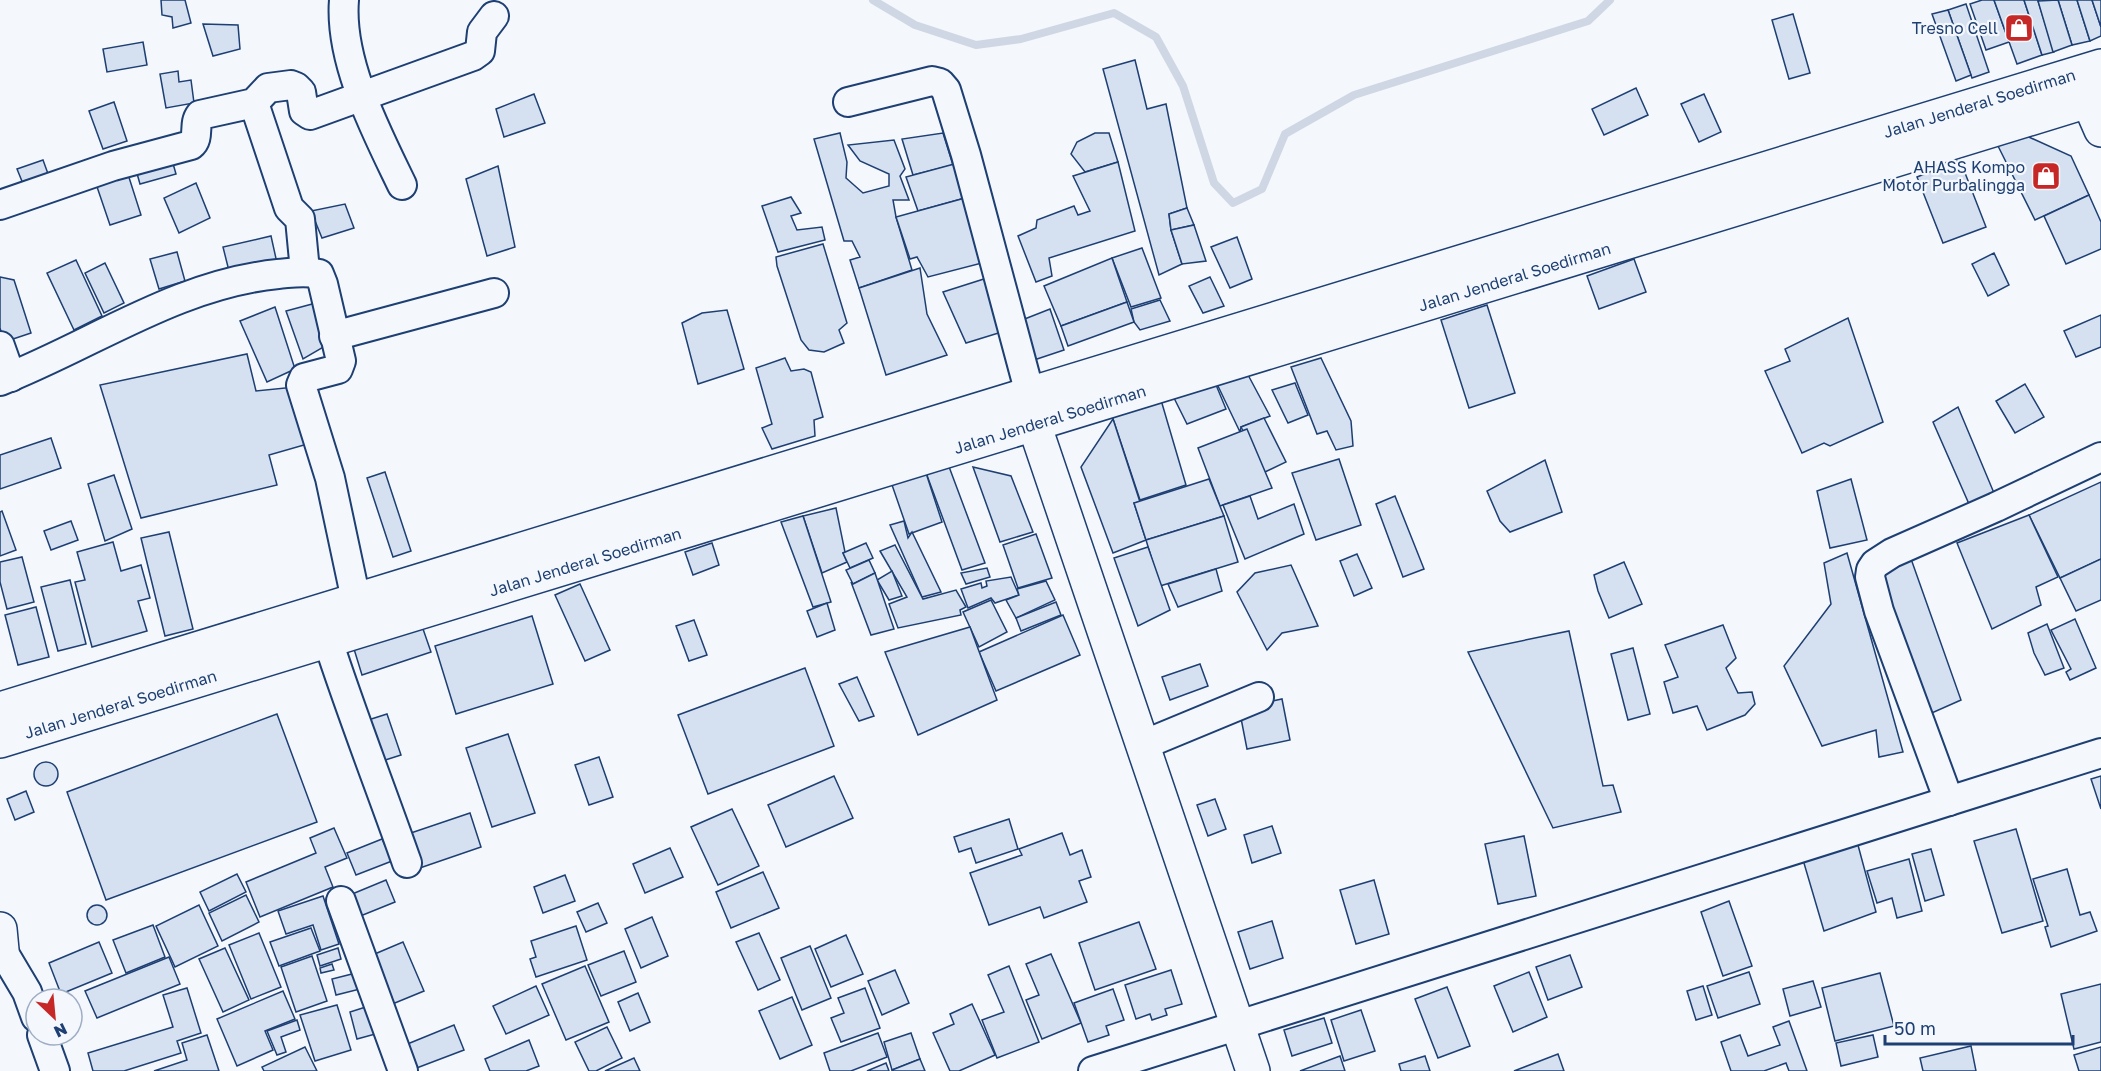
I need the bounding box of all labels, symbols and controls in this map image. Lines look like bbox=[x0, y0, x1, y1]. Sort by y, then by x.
shop icon: Tresno Cell bbox=[2003, 12, 2035, 44]
place label: Tresno Cell bbox=[1912, 18, 1998, 38]
street label: Jalan Jenderal Soedirman bbox=[1881, 64, 2078, 142]
place label: AHASS Kompo Motor Purbalingga bbox=[1882, 157, 2025, 195]
shop icon: AHASS Kompo Motor Purbalingga bbox=[2030, 160, 2062, 192]
street label: Jalan Jenderal Soedirman bbox=[1416, 238, 1613, 316]
street label: Jalan Jenderal Soedirman bbox=[951, 380, 1148, 458]
street label: Jalan Jenderal Soedirman bbox=[487, 523, 684, 601]
street label: Jalan Jenderal Soedirman bbox=[22, 665, 219, 743]
north arrow bbox=[24, 987, 84, 1047]
scale bar bbox=[1885, 1008, 2072, 1046]
text: 50 m bbox=[1894, 1017, 1936, 1039]
text: N bbox=[51, 1019, 70, 1042]

